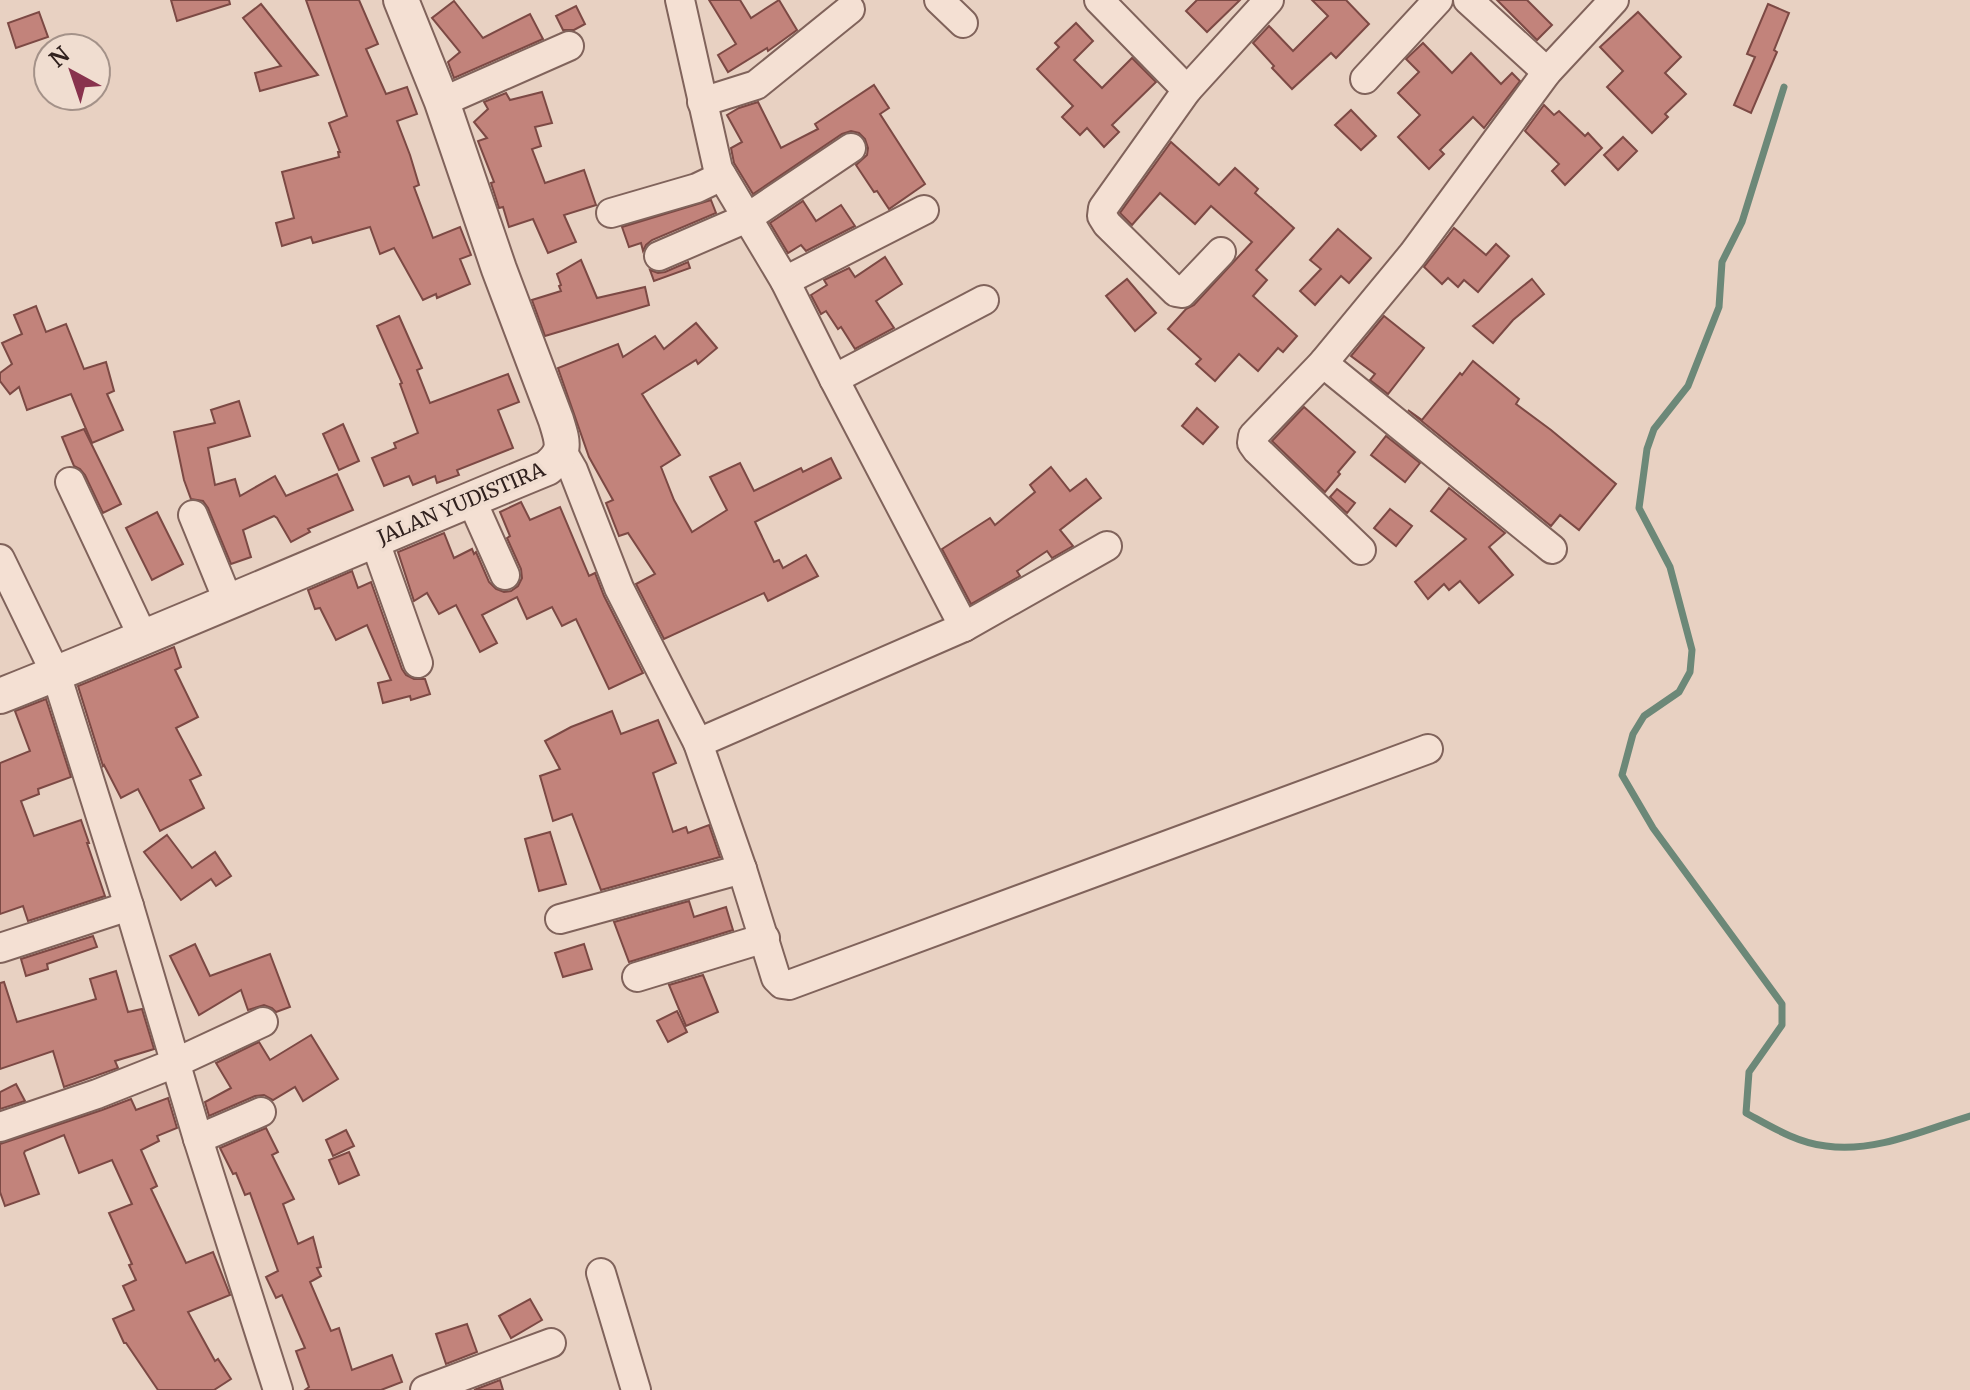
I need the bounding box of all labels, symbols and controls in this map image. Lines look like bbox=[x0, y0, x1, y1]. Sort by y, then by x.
north arrow bbox=[32, 32, 112, 112]
text: N bbox=[43, 40, 75, 73]
street label: JALAN YUDISTIRA bbox=[373, 456, 549, 550]

